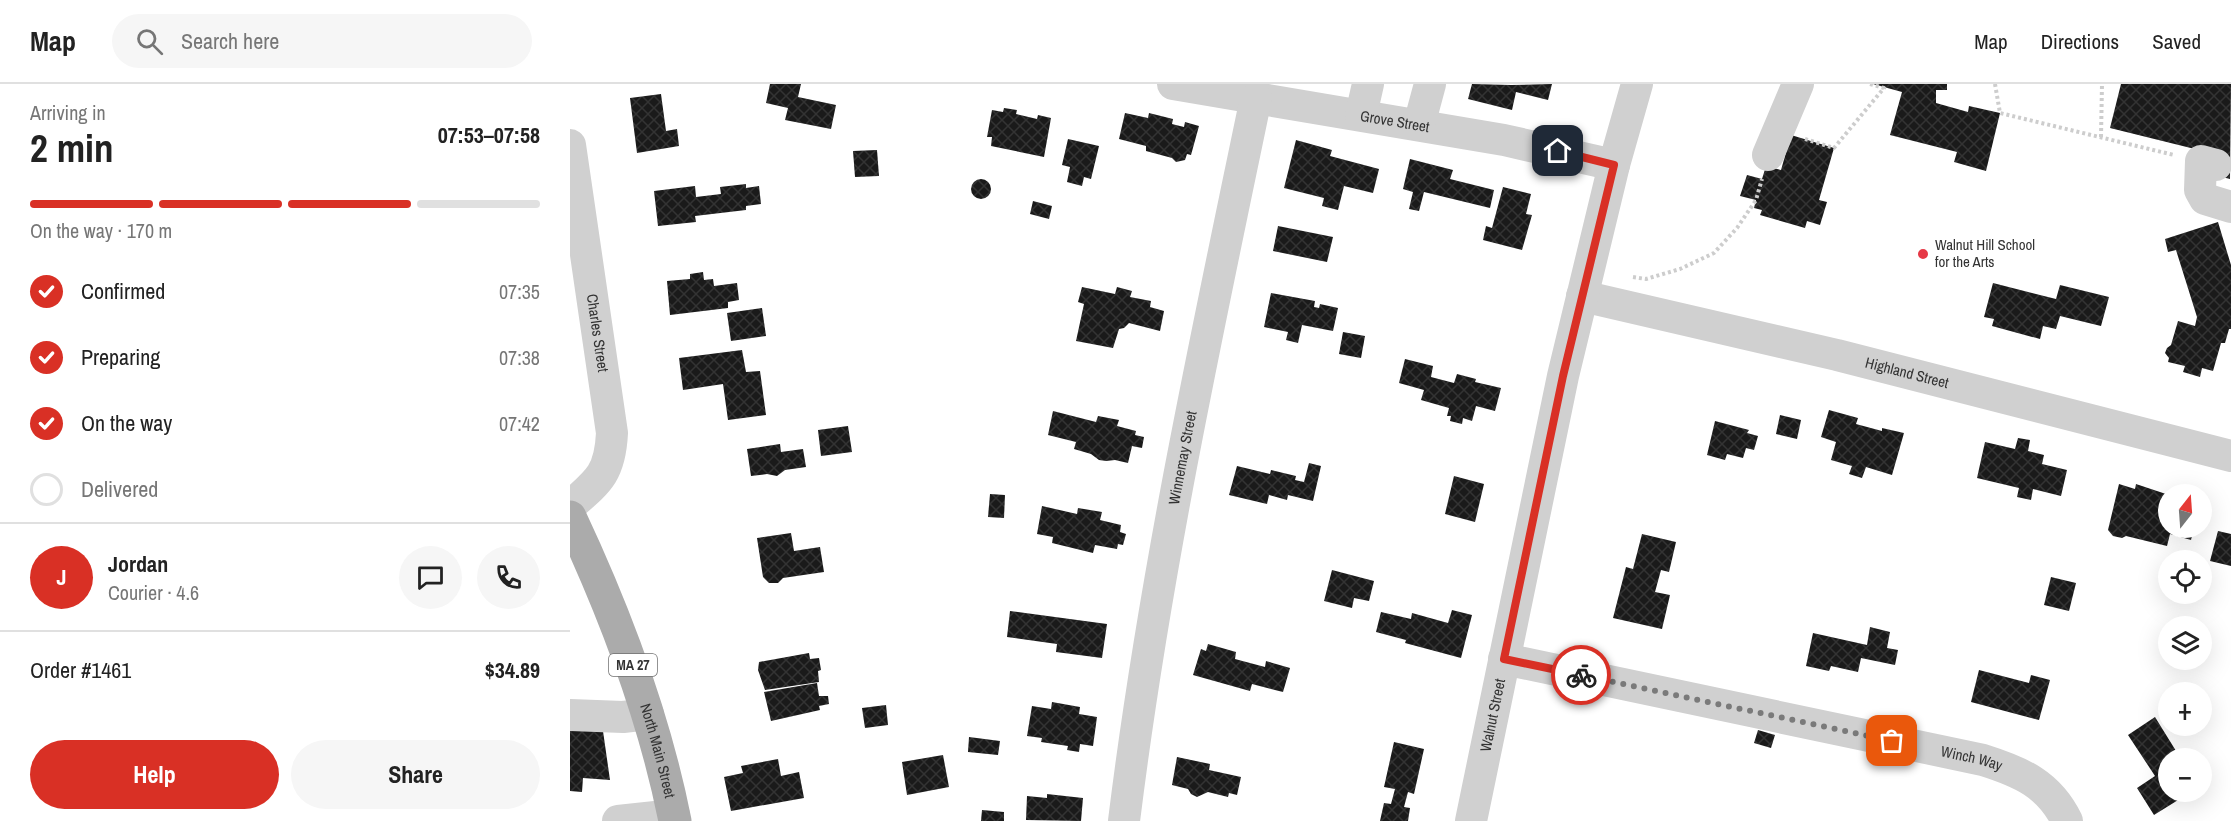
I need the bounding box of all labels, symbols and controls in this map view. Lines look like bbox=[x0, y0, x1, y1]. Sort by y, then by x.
search box bbox=[112, 14, 532, 68]
text: Map bbox=[30, 22, 76, 60]
icon: search bbox=[133, 25, 166, 58]
text: Search here bbox=[181, 26, 279, 56]
text: Map bbox=[1974, 27, 2008, 56]
text: Directions bbox=[2041, 27, 2119, 56]
text: Saved bbox=[2152, 27, 2201, 56]
text: Arriving in bbox=[30, 99, 106, 126]
street label: Grove Street bbox=[1359, 105, 1432, 137]
text: 07:53–07:58 bbox=[438, 120, 540, 150]
text: 2 min bbox=[30, 122, 114, 174]
pin bbox=[1532, 125, 1583, 176]
icon: home bbox=[1541, 134, 1574, 167]
text: On the way · 170 m bbox=[30, 217, 172, 244]
place label: Walnut Hill School for the Arts bbox=[1935, 234, 2035, 272]
marker: Walnut Hill School for the Arts bbox=[1916, 247, 1930, 261]
icon: check bbox=[30, 275, 63, 308]
text: Confirmed bbox=[81, 276, 165, 306]
text: 07:35 bbox=[499, 278, 540, 305]
street label: Charles Street bbox=[582, 292, 614, 374]
icon: check bbox=[30, 341, 63, 374]
text: Preparing bbox=[81, 342, 160, 372]
text: 07:38 bbox=[499, 344, 540, 371]
street label: Highland Street bbox=[1863, 352, 1952, 393]
icon: check bbox=[30, 407, 63, 440]
text: On the way bbox=[81, 408, 172, 438]
street label: Winnemay Street bbox=[1163, 408, 1202, 506]
text: 07:42 bbox=[499, 410, 540, 437]
text: Delivered bbox=[81, 474, 158, 504]
north arrow bbox=[2158, 484, 2212, 538]
map controls bbox=[2158, 484, 2212, 802]
button: chat bbox=[399, 546, 462, 609]
button: phone bbox=[477, 546, 540, 609]
text: Jordan bbox=[108, 549, 168, 579]
button: locate bbox=[2158, 550, 2212, 604]
text: J bbox=[56, 562, 67, 592]
text: Courier · 4.6 bbox=[108, 579, 199, 606]
button: layers bbox=[2158, 616, 2212, 670]
courier bbox=[1551, 645, 1611, 705]
road number: MA 27 bbox=[609, 654, 657, 676]
text: Order #1461 bbox=[30, 655, 131, 685]
text: $34.89 bbox=[485, 655, 540, 685]
icon: bike bbox=[1565, 659, 1598, 692]
street label: Walnut Street bbox=[1475, 676, 1510, 754]
button: + bbox=[2158, 682, 2212, 736]
street label: North Main Street bbox=[635, 701, 681, 800]
pin bbox=[1866, 715, 1917, 766]
icon: bag bbox=[1875, 724, 1908, 757]
button: Help bbox=[30, 740, 279, 809]
button: Share bbox=[291, 740, 540, 809]
street label: Winch Way bbox=[1939, 740, 2006, 776]
button: − bbox=[2158, 748, 2212, 802]

